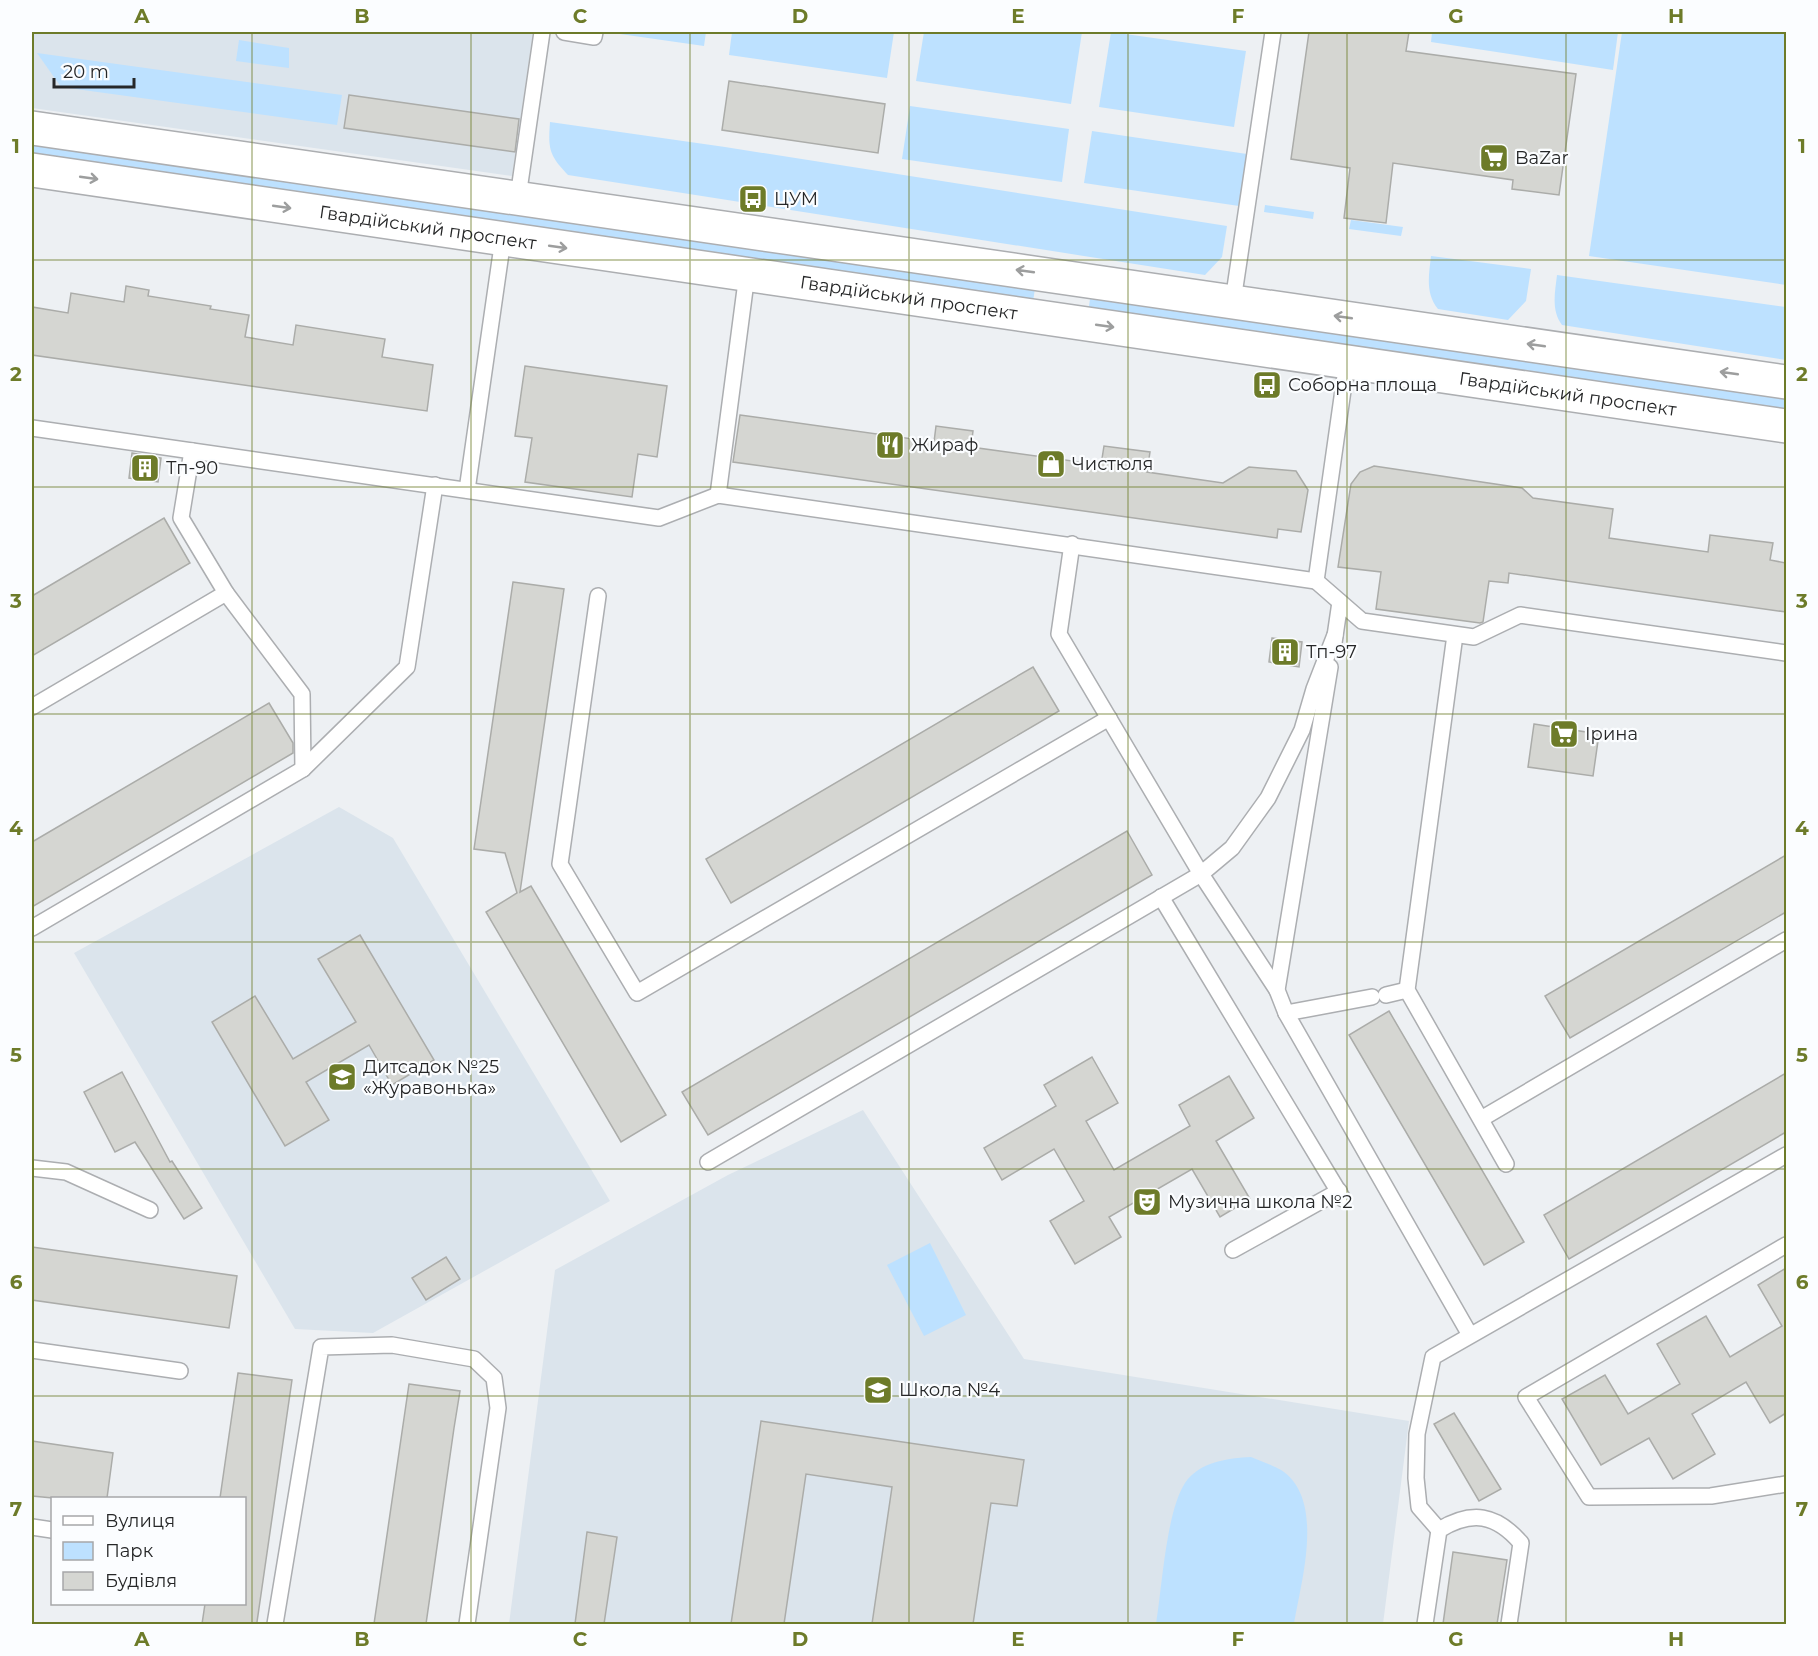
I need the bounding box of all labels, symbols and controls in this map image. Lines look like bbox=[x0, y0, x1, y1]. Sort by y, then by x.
text: A bbox=[133, 4, 150, 28]
text: B bbox=[354, 4, 370, 28]
text: C bbox=[573, 4, 588, 28]
text: D bbox=[792, 4, 808, 28]
text: E bbox=[1011, 4, 1025, 28]
text: F bbox=[1232, 4, 1245, 28]
text: G bbox=[1448, 4, 1464, 28]
text: H bbox=[1668, 4, 1684, 28]
scale bar bbox=[54, 51, 134, 89]
text: 20 m bbox=[63, 61, 109, 83]
text: 1 bbox=[12, 134, 20, 158]
text: 1 bbox=[1798, 134, 1806, 158]
supermarket icon: BaZar bbox=[1478, 142, 1510, 174]
place label: BaZar bbox=[1515, 147, 1569, 169]
one-way arrow bbox=[79, 173, 99, 184]
bus stop icon: ЦУМ bbox=[737, 183, 769, 215]
place label: ЦУМ bbox=[774, 188, 818, 210]
one-way arrow bbox=[272, 201, 292, 212]
street label: Гвардійський проспект bbox=[318, 201, 538, 255]
one-way arrow bbox=[548, 241, 568, 252]
one-way arrow bbox=[1016, 265, 1035, 276]
street label: Гвардійський проспект bbox=[799, 271, 1019, 325]
one-way arrow bbox=[1333, 312, 1353, 323]
one-way arrow bbox=[1094, 321, 1114, 332]
one-way arrow bbox=[1526, 340, 1546, 351]
text: 2 bbox=[10, 362, 22, 386]
text: 2 bbox=[1796, 362, 1808, 386]
street label: Гвардійський проспект bbox=[1458, 367, 1678, 421]
one-way arrow bbox=[1719, 368, 1739, 379]
bus stop icon: Соборна площа bbox=[1251, 369, 1283, 401]
place label: Соборна площа bbox=[1288, 374, 1437, 396]
restaurant icon: Жираф bbox=[874, 429, 906, 461]
place label: Жираф bbox=[911, 434, 978, 456]
shop icon: Чистюля bbox=[1035, 448, 1067, 480]
building icon: Тп-90 bbox=[129, 452, 161, 484]
place label: Чистюля bbox=[1072, 453, 1154, 475]
place label: Тп-90 bbox=[166, 457, 218, 479]
text: 3 bbox=[9, 589, 22, 613]
text: 3 bbox=[1795, 589, 1808, 613]
building icon: Тп-97 bbox=[1269, 636, 1301, 668]
place label: Тп-97 bbox=[1306, 641, 1357, 663]
supermarket icon: Ірина bbox=[1548, 718, 1580, 750]
place label: Ірина bbox=[1585, 723, 1638, 745]
text: 4 bbox=[9, 816, 23, 840]
text: 4 bbox=[1795, 816, 1809, 840]
text: 5 bbox=[10, 1043, 22, 1067]
text: 5 bbox=[1796, 1043, 1808, 1067]
place label: Дитсадок №25 «Журавонька» bbox=[363, 1056, 499, 1099]
school or university icon: Дитсадок №25 «Журавонька» bbox=[326, 1061, 358, 1093]
theatre icon: Музична школа №2 bbox=[1131, 1186, 1163, 1218]
place label: Музична школа №2 bbox=[1168, 1191, 1353, 1213]
text: 6 bbox=[10, 1270, 23, 1294]
text: 6 bbox=[1796, 1270, 1809, 1294]
school or university icon: Школа №4 bbox=[862, 1374, 894, 1406]
place label: Школа №4 bbox=[899, 1379, 1000, 1401]
text: 7 bbox=[10, 1497, 22, 1521]
legend bbox=[51, 1497, 246, 1605]
text: 7 bbox=[1796, 1497, 1808, 1521]
text: Вулиця bbox=[105, 1510, 175, 1532]
text: Парк bbox=[105, 1540, 154, 1562]
text: Будівля bbox=[105, 1570, 177, 1592]
text: A bbox=[133, 1627, 150, 1651]
text: B bbox=[354, 1627, 370, 1651]
text: C bbox=[573, 1627, 588, 1651]
text: D bbox=[792, 1627, 808, 1651]
text: E bbox=[1011, 1627, 1025, 1651]
text: F bbox=[1232, 1627, 1245, 1651]
text: G bbox=[1448, 1627, 1464, 1651]
text: H bbox=[1668, 1627, 1684, 1651]

